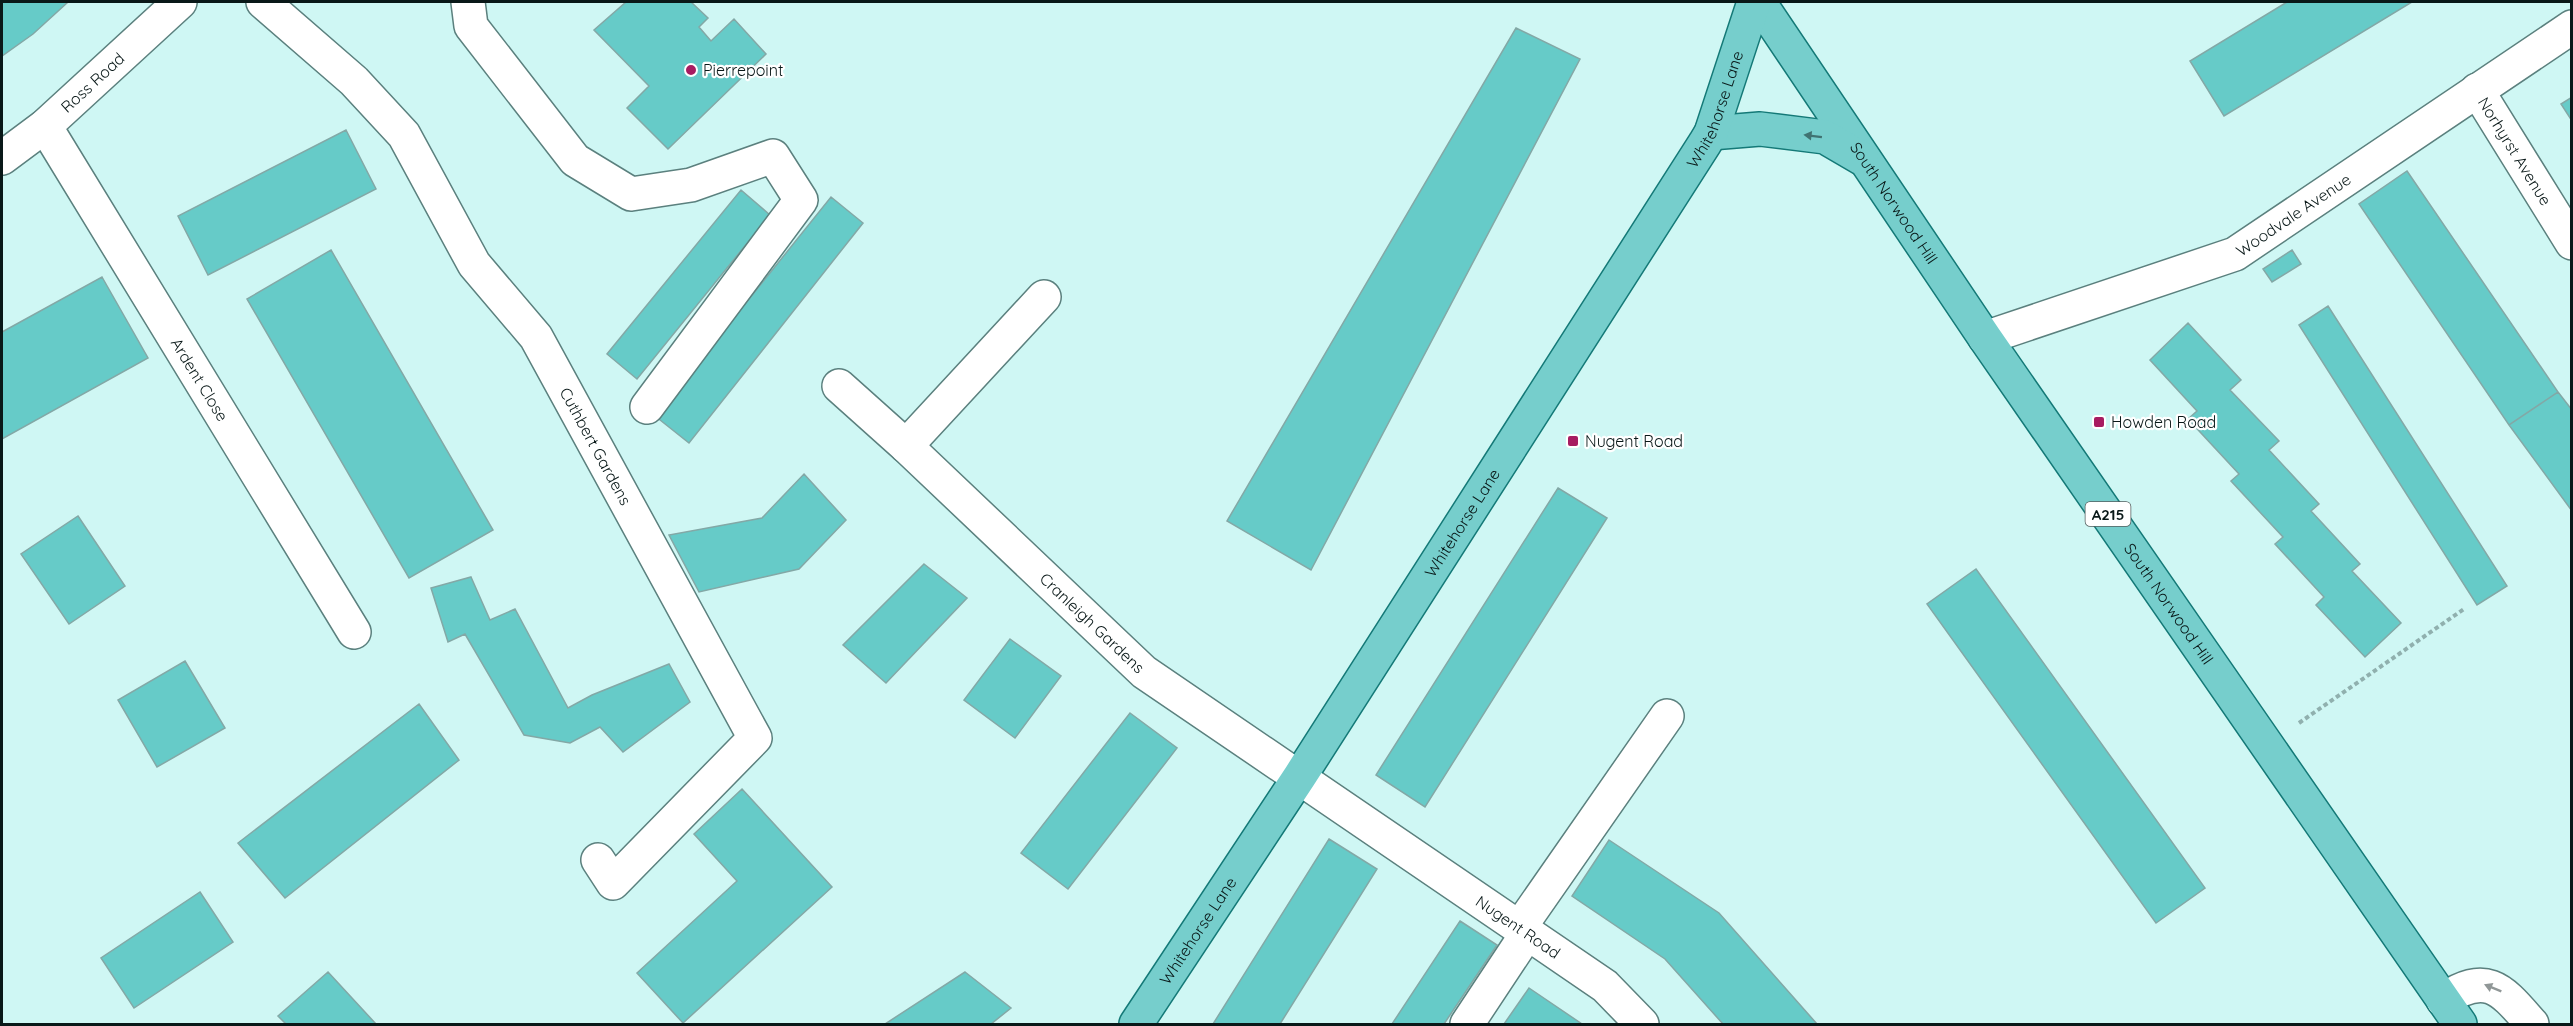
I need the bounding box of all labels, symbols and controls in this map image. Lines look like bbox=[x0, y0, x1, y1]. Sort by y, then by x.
street label: Ross Road bbox=[56, 48, 128, 117]
street label: Whitehorse Lane bbox=[1682, 48, 1747, 171]
place label: Pierrepoint bbox=[703, 60, 783, 80]
marker: Pierrepoint bbox=[684, 63, 698, 77]
street label: Norhyrst Avenue bbox=[2474, 93, 2556, 209]
one-way arrow bbox=[1804, 131, 1823, 140]
street label: South Norwood Hill bbox=[1846, 138, 1942, 268]
street label: Woodvale Avenue bbox=[2232, 169, 2354, 261]
street label: Ardent Close bbox=[167, 334, 233, 425]
street label: Cuthbert Gardens bbox=[555, 384, 636, 509]
place label: Howden Road bbox=[2111, 412, 2216, 432]
marker: Howden Road bbox=[2092, 415, 2106, 429]
place label: Nugent Road bbox=[1585, 431, 1683, 451]
marker: Nugent Road bbox=[1566, 434, 1580, 448]
street label: Whitehorse Lane bbox=[1420, 465, 1504, 581]
road number: A215 bbox=[2086, 502, 2130, 526]
street label: South Norwood Hill bbox=[2120, 539, 2218, 668]
street label: Cranleigh Gardens bbox=[1036, 568, 1149, 677]
street label: Whitehorse Lane bbox=[1155, 873, 1241, 988]
street label: Nugent Road bbox=[1472, 891, 1564, 963]
one-way arrow bbox=[2483, 983, 2501, 993]

